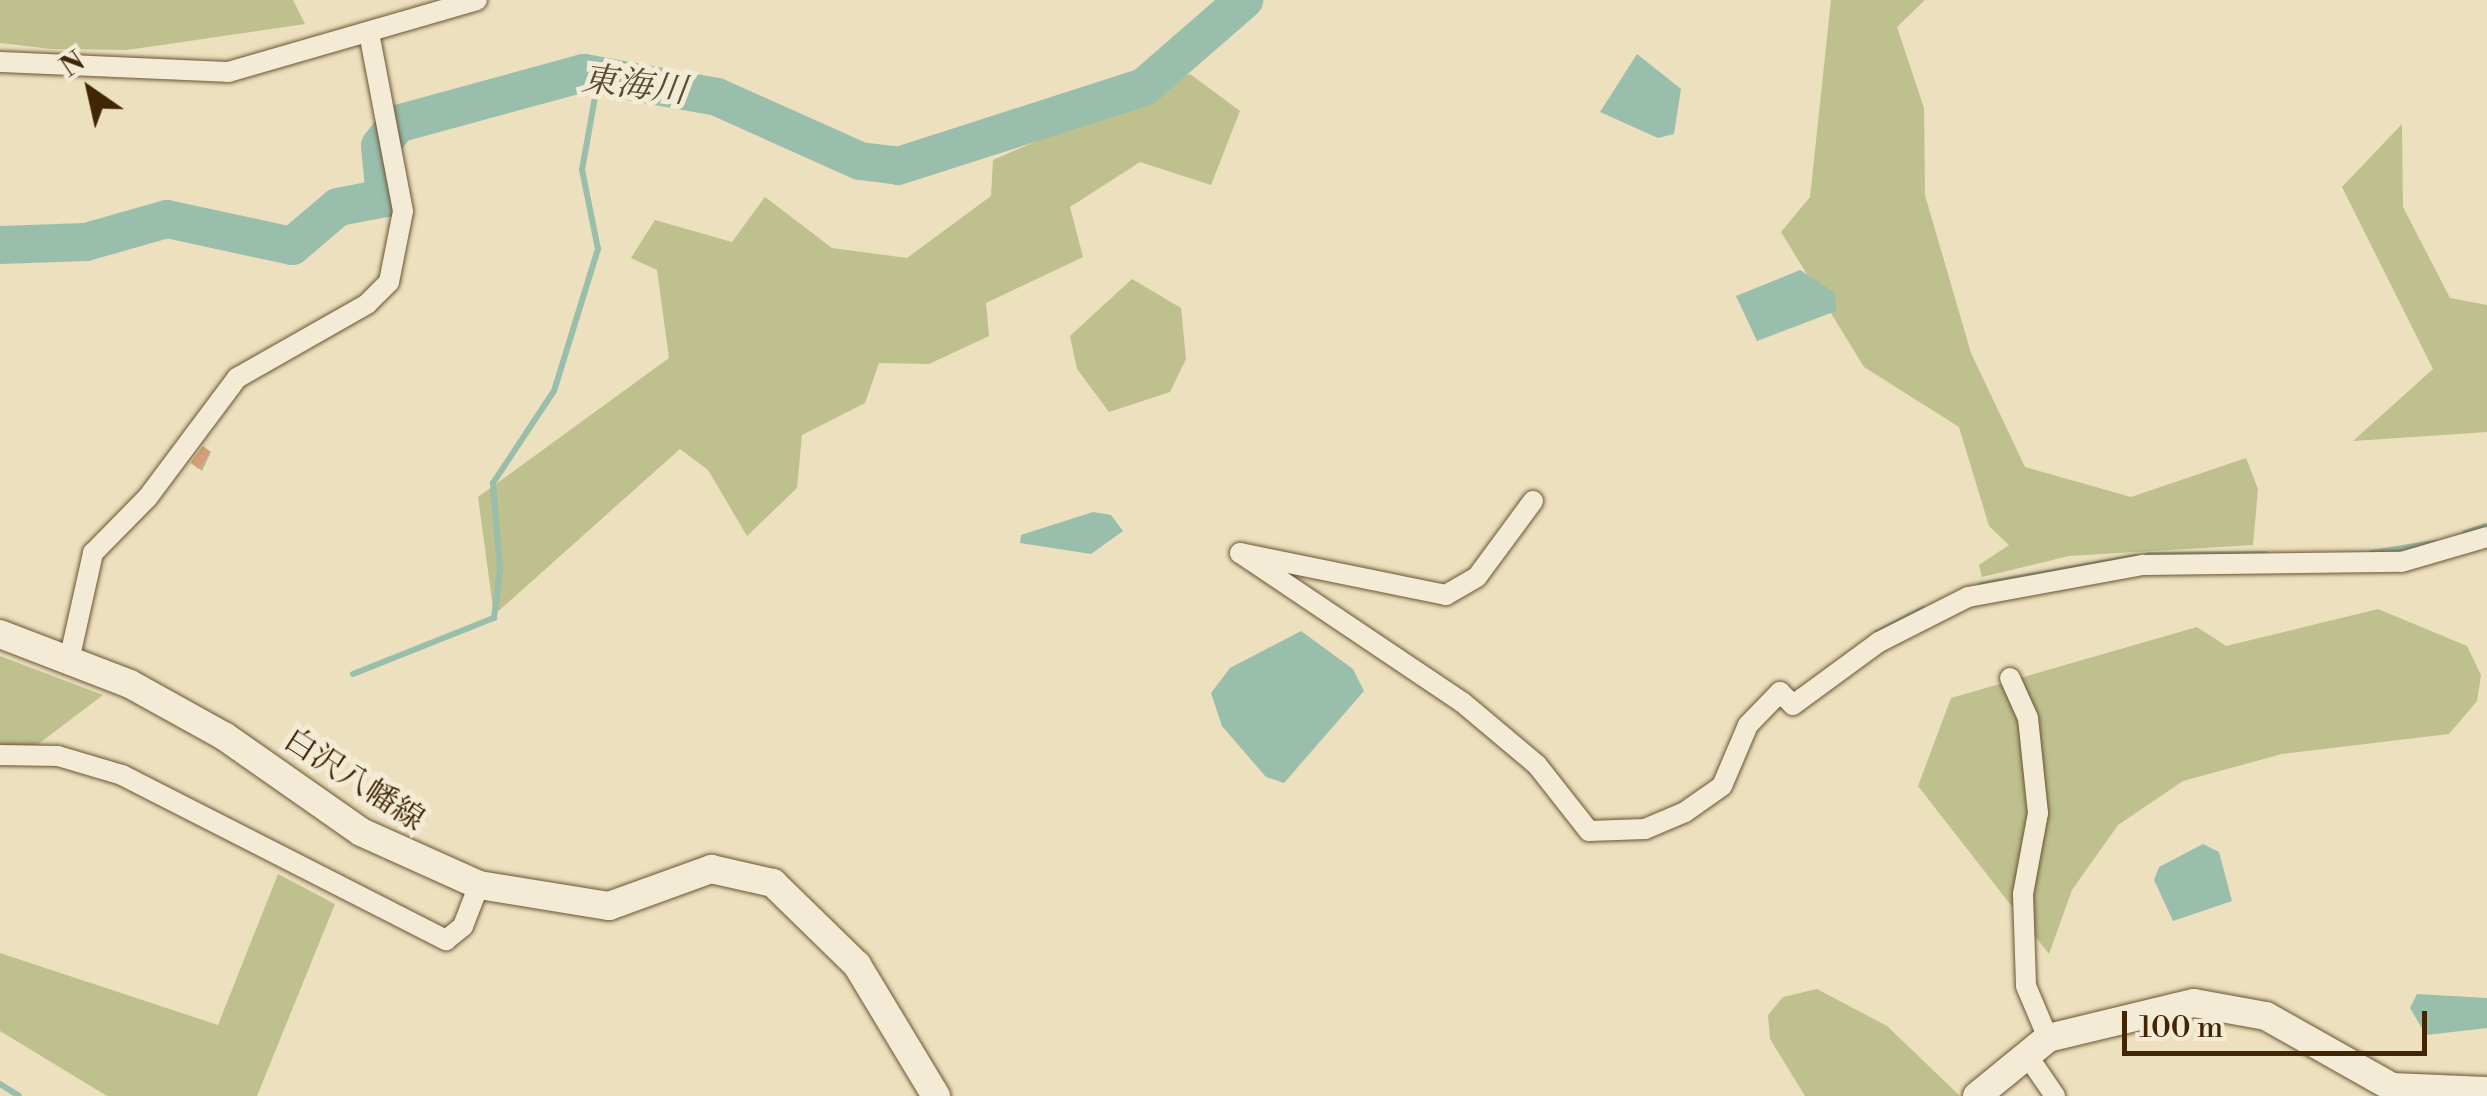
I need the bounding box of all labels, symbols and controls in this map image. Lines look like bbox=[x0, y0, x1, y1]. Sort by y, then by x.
north arrow bbox=[40, 40, 140, 140]
text: N bbox=[54, 44, 92, 85]
water label: 東海川 bbox=[579, 59, 689, 113]
street label: 白沢八幡線 bbox=[276, 720, 432, 840]
scale bar bbox=[2127, 991, 2432, 1053]
text: 100 m bbox=[2139, 1009, 2223, 1047]

